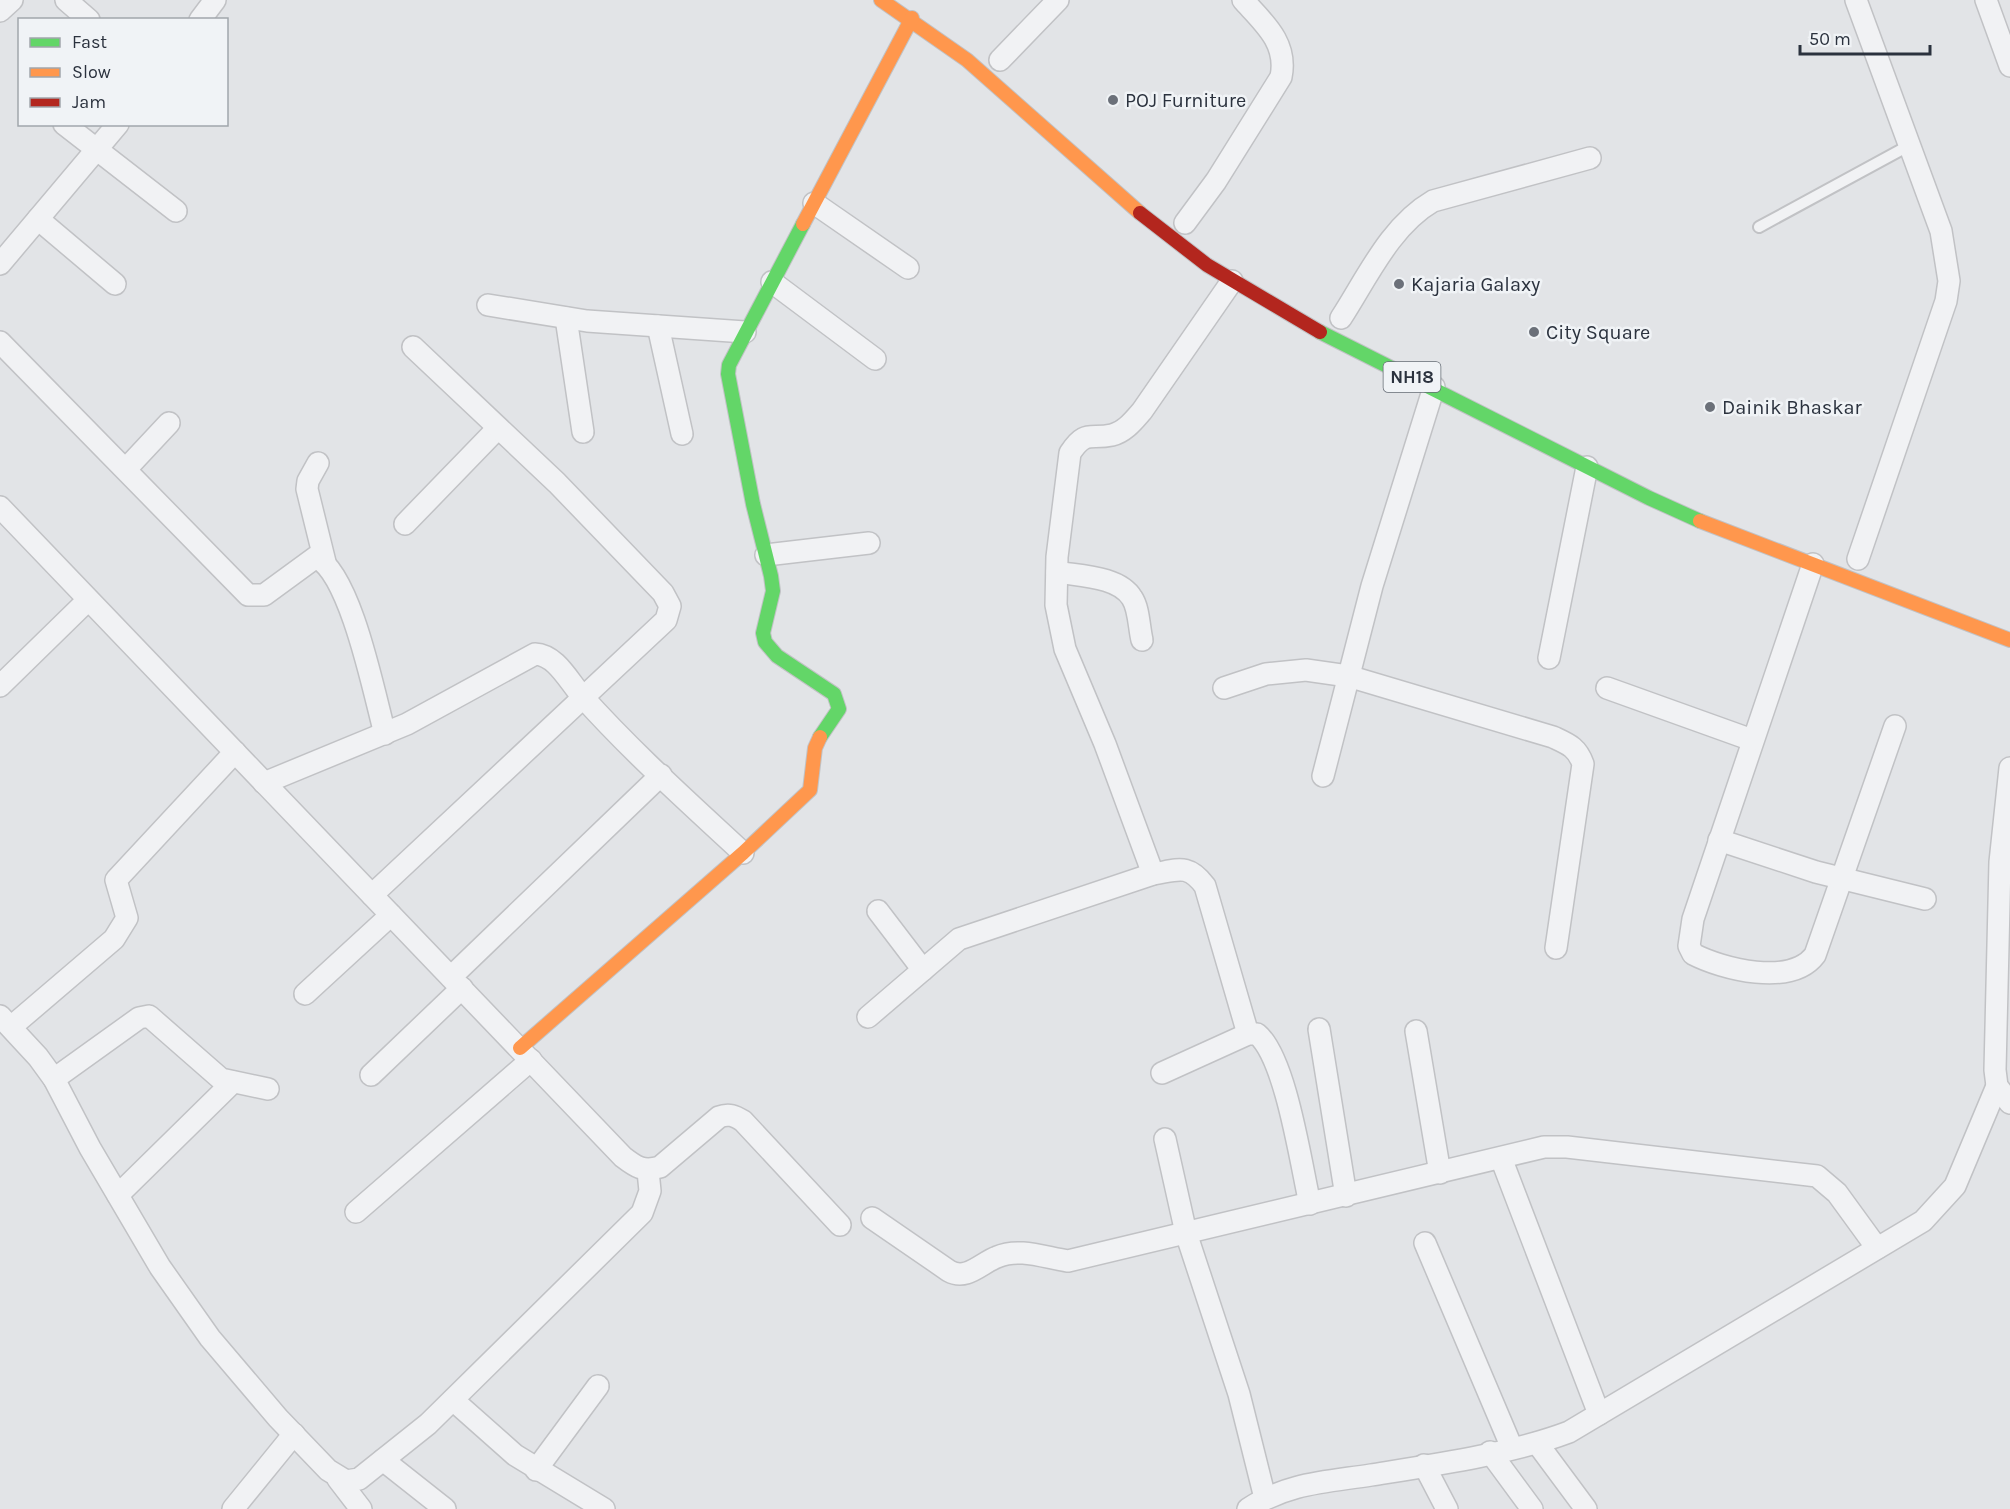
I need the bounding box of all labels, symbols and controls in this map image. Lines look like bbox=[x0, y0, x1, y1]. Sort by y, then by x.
legend bbox=[18, 18, 228, 126]
scale bar bbox=[1800, 18, 1930, 56]
text: 50 m bbox=[1809, 28, 1851, 50]
text: Fast bbox=[72, 31, 107, 53]
text: Slow bbox=[72, 61, 111, 83]
place label: POJ Furniture bbox=[1125, 89, 1246, 112]
text: Jam bbox=[72, 91, 106, 113]
marker: POJ Furniture bbox=[1106, 93, 1120, 107]
place label: Kajaria Galaxy bbox=[1411, 273, 1540, 296]
marker: Kajaria Galaxy bbox=[1392, 277, 1406, 291]
place label: City Square bbox=[1546, 321, 1650, 344]
marker: City Square bbox=[1527, 325, 1541, 339]
road number: NH18 bbox=[1384, 362, 1440, 392]
place label: Dainik Bhaskar bbox=[1722, 396, 1863, 419]
marker: Dainik Bhaskar bbox=[1703, 400, 1717, 414]

